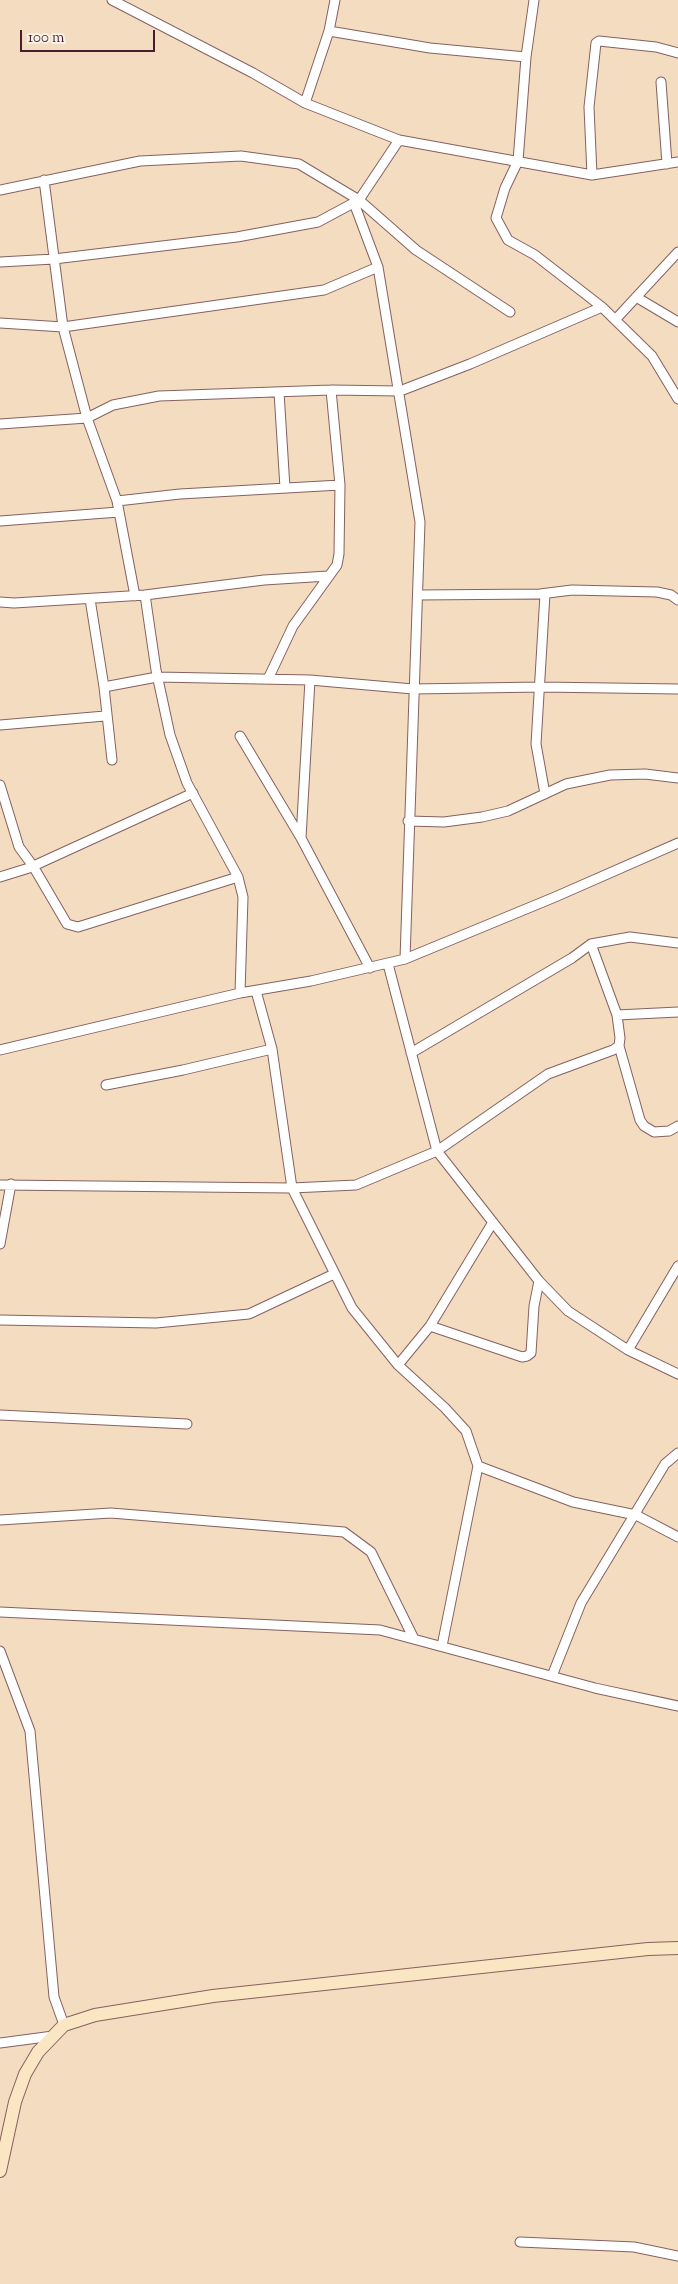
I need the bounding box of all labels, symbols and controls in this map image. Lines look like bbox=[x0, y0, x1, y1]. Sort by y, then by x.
scale bar bbox=[22, 20, 158, 52]
text: 100 m bbox=[28, 28, 64, 49]

